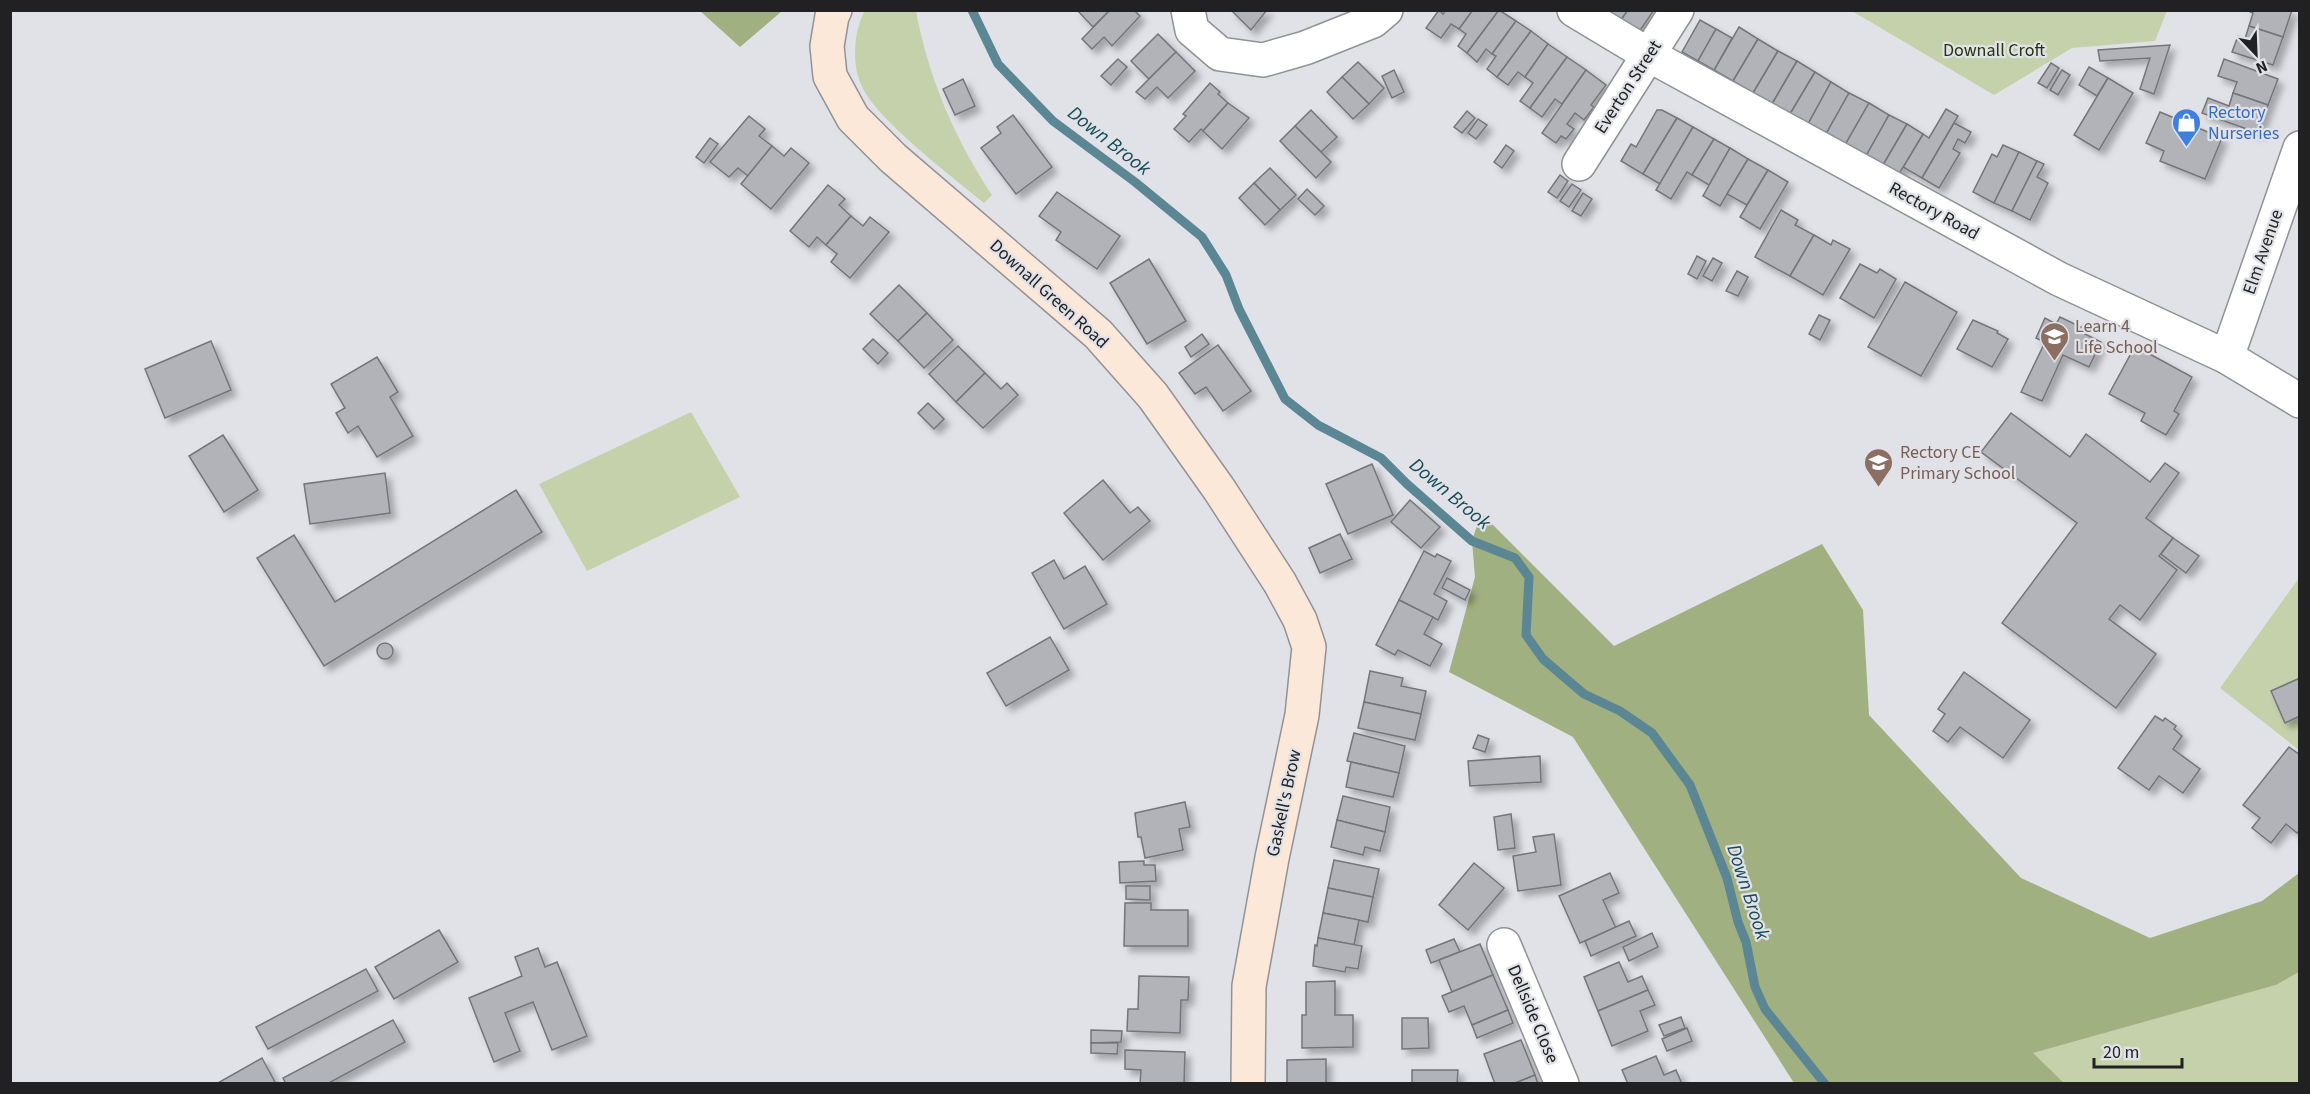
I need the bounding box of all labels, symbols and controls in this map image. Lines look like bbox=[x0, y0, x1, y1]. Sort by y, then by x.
north arrow bbox=[2226, 24, 2286, 84]
street label: Everton Street bbox=[1588, 35, 1668, 139]
park label: Downall Croft bbox=[1943, 38, 2045, 63]
text: N bbox=[2252, 55, 2271, 79]
water label: Down Brook bbox=[1061, 100, 1157, 183]
place label: Rectory Nurseries bbox=[2208, 100, 2279, 146]
shop icon: Rectory Nurseries bbox=[2171, 106, 2203, 148]
street label: Rectory Road bbox=[1884, 176, 1984, 246]
street label: Elm Avenue bbox=[2237, 206, 2289, 298]
street label: Downall Green Road bbox=[984, 234, 1114, 354]
place label: Learn 4 Life School bbox=[2075, 314, 2158, 360]
school or university icon: Learn 4 Life School bbox=[2038, 320, 2070, 362]
place label: Rectory CE Primary School bbox=[1900, 440, 2015, 486]
school or university icon: Rectory CE Primary School bbox=[1863, 446, 1895, 488]
water label: Down Brook bbox=[1403, 452, 1497, 537]
street label: Gaskell's Brow bbox=[1260, 747, 1308, 859]
water label: Down Brook bbox=[1719, 841, 1777, 944]
street label: Dellside Close bbox=[1501, 961, 1565, 1067]
scale bar bbox=[2094, 1031, 2182, 1069]
text: 20 m bbox=[2103, 1040, 2139, 1065]

